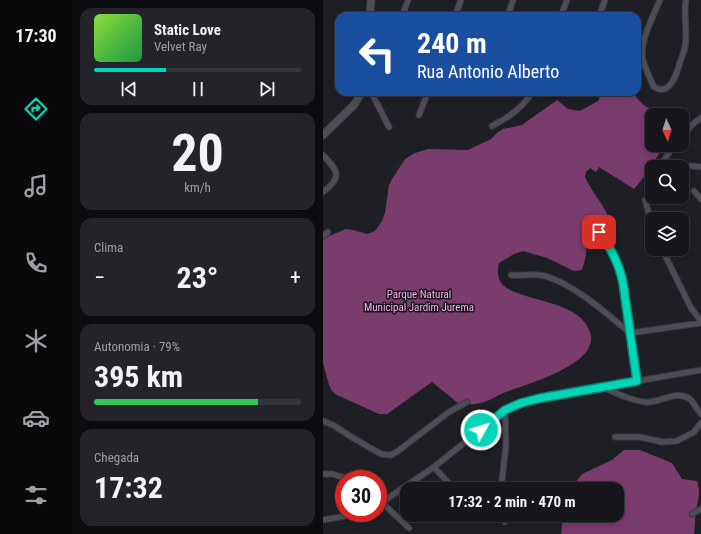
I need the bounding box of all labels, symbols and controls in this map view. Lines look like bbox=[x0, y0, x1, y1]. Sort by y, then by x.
text: Static Love bbox=[154, 21, 221, 39]
text: 17:30 bbox=[15, 25, 57, 46]
text: 240 m bbox=[417, 27, 487, 60]
icon: left bbox=[351, 28, 403, 80]
text: Velvet Ray bbox=[154, 39, 207, 54]
text: Rua Antonio Alberto bbox=[417, 61, 559, 82]
icon: previous bbox=[118, 78, 140, 100]
icon: pause bbox=[187, 78, 209, 100]
icon: next bbox=[256, 78, 278, 100]
icon: directions bbox=[22, 95, 50, 123]
north arrow bbox=[645, 108, 689, 152]
map controls bbox=[645, 108, 689, 256]
text: 20 bbox=[171, 123, 224, 184]
button: search bbox=[645, 160, 689, 204]
icon: music bbox=[22, 172, 50, 200]
text: km/h bbox=[184, 180, 211, 195]
button: layers bbox=[645, 212, 689, 256]
pin bbox=[582, 215, 616, 249]
icon: arrive bbox=[588, 221, 610, 243]
text: Clima bbox=[94, 240, 123, 255]
icon: phone bbox=[22, 249, 50, 277]
text: 23° bbox=[177, 260, 219, 295]
text: − bbox=[94, 265, 105, 290]
text: + bbox=[290, 265, 301, 290]
park label: Parque Natural Municipal Jardim Jurema bbox=[364, 288, 474, 314]
icon: climate bbox=[22, 327, 50, 355]
text: Autonomia · 79% bbox=[94, 339, 180, 354]
text: 395 km bbox=[94, 359, 183, 394]
icon: car bbox=[22, 404, 50, 432]
position arrow bbox=[460, 409, 502, 451]
text: Chegada bbox=[94, 450, 139, 465]
text: 17:32 bbox=[94, 470, 163, 505]
speed limit sign: 30 bbox=[335, 470, 387, 522]
icon: filters bbox=[22, 481, 50, 509]
text: 17:32 · 2 min · 470 m bbox=[448, 493, 576, 511]

